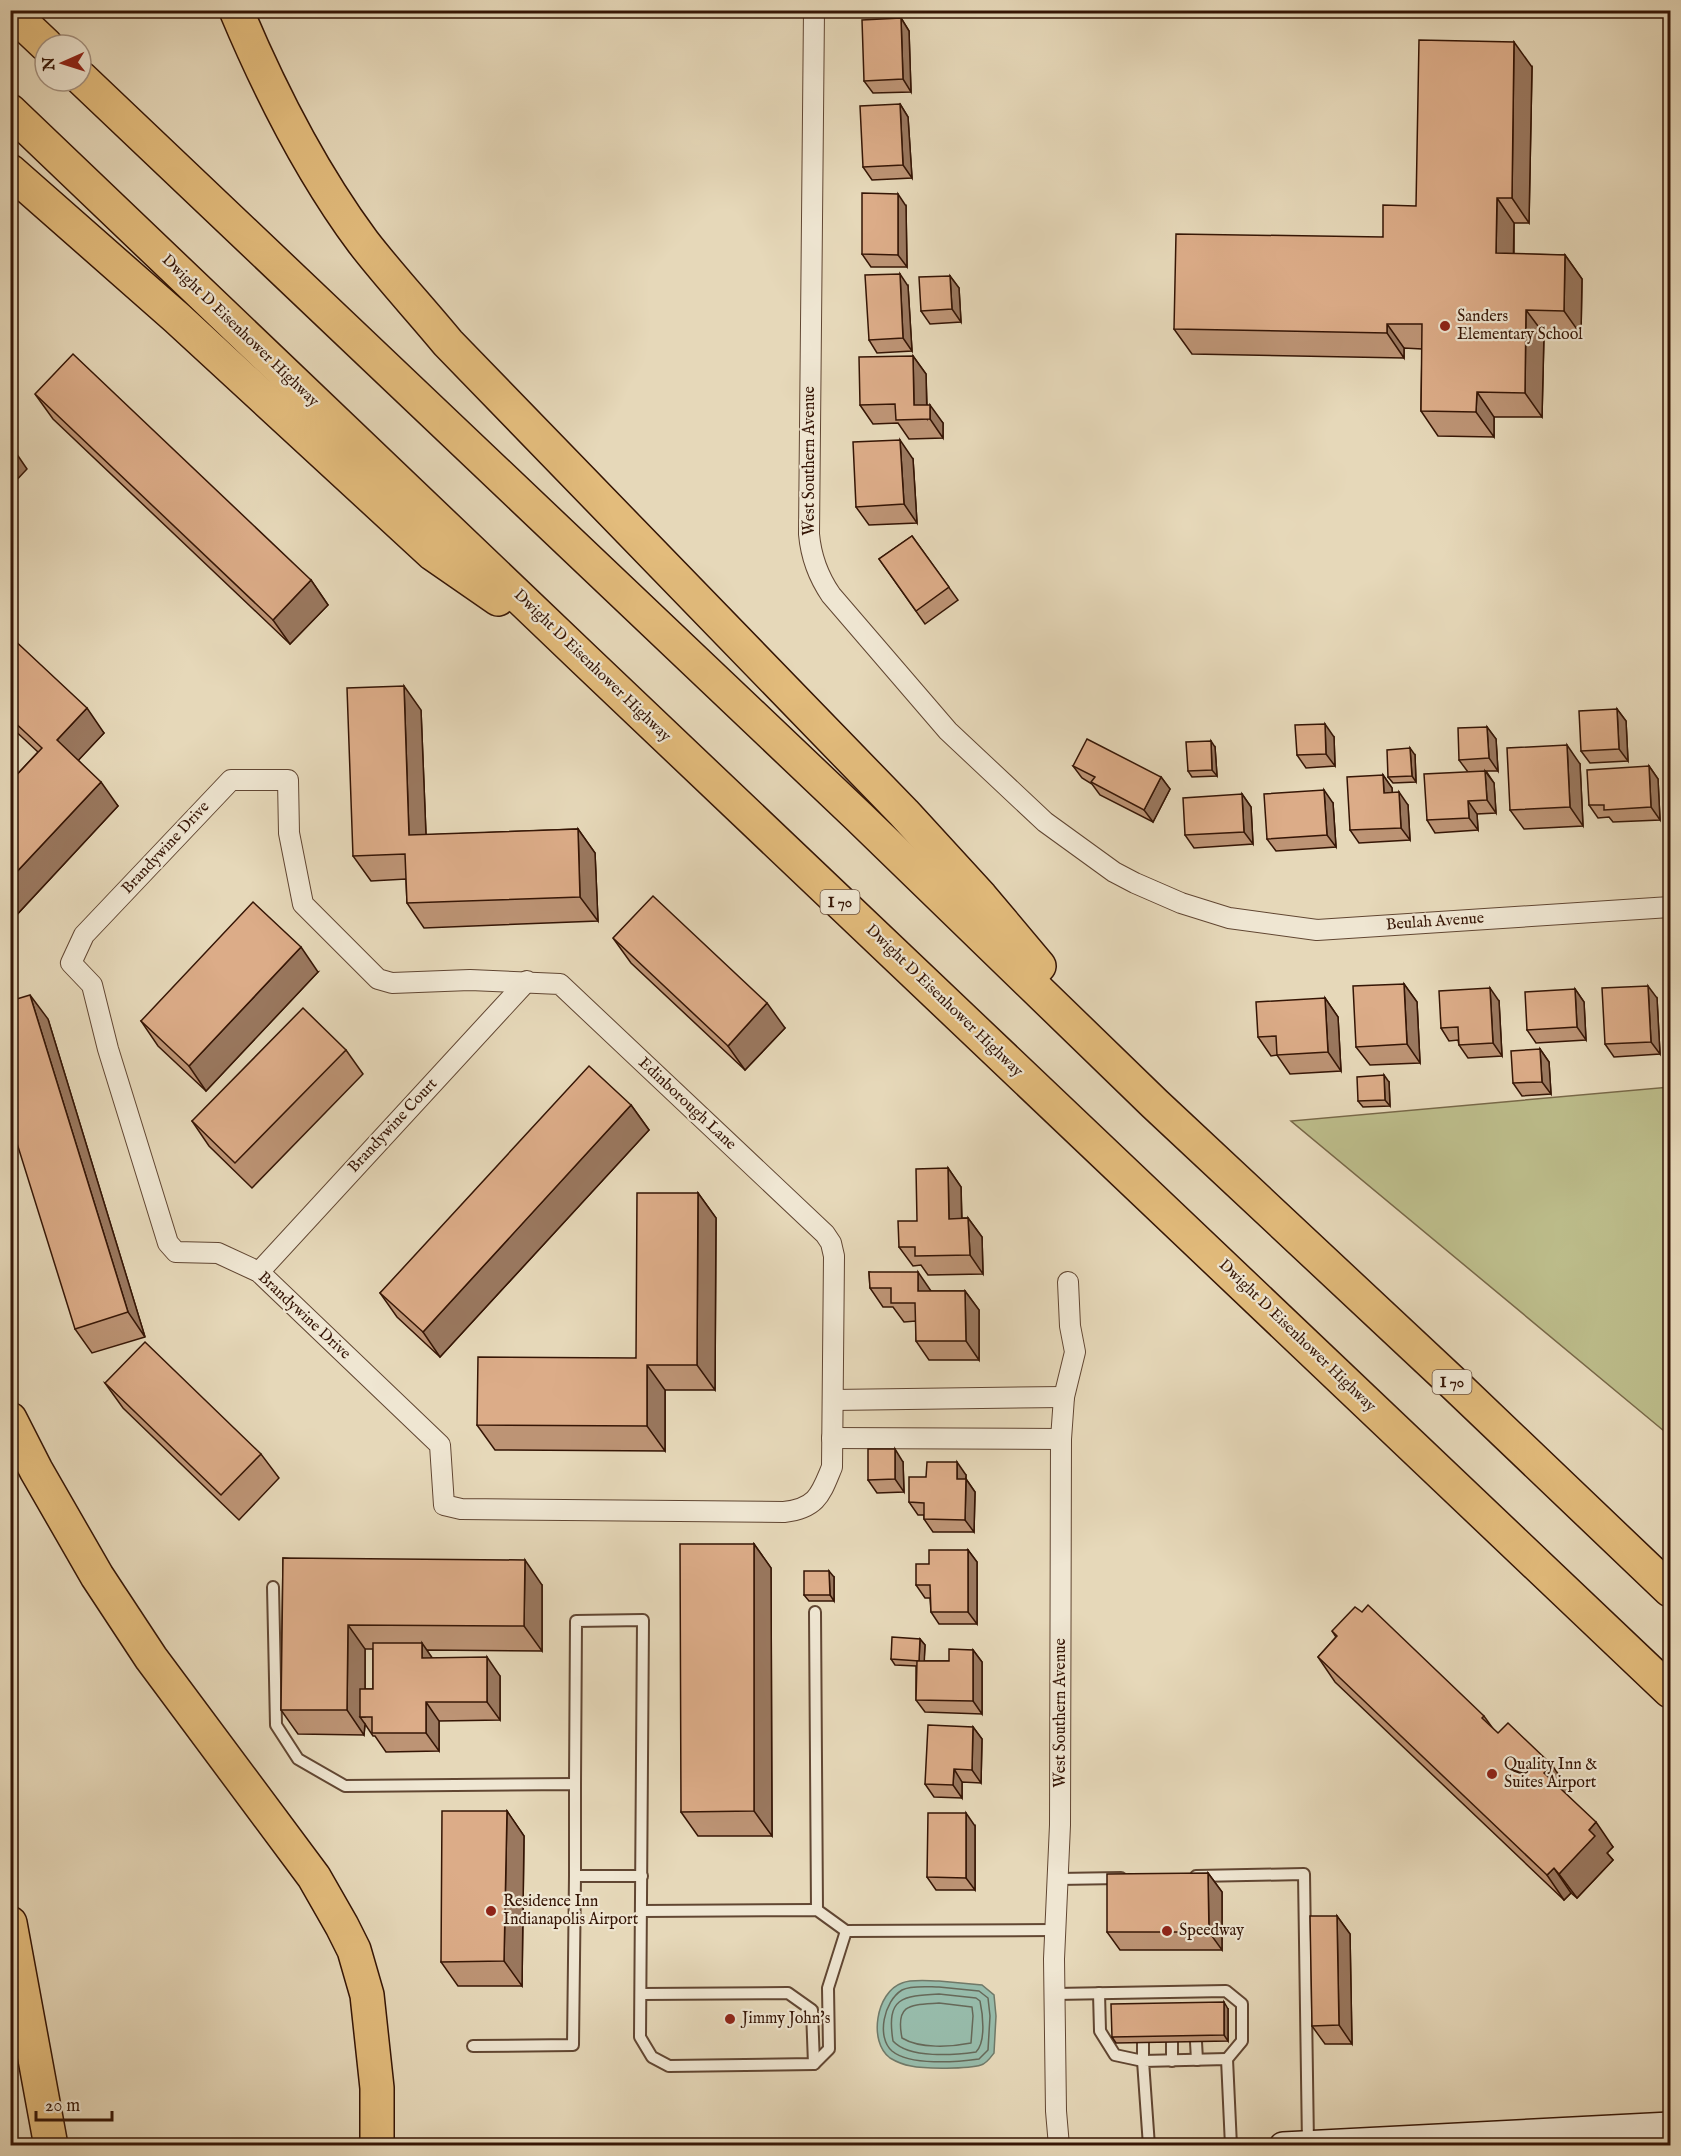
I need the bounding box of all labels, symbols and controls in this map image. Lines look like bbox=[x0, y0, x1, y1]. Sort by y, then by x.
north arrow bbox=[33, 33, 93, 93]
text: N bbox=[40, 56, 60, 72]
street label: Dwight D Eisenhower Highway bbox=[157, 250, 323, 412]
place label: Sanders Elementary School bbox=[1457, 307, 1583, 345]
marker: Sanders Elementary School bbox=[1438, 319, 1452, 333]
street label: West Southern Avenue bbox=[800, 386, 820, 536]
street label: Dwight D Eisenhower Highway bbox=[509, 585, 675, 747]
street label: Brandywine Drive bbox=[118, 797, 214, 899]
road number: I 70 bbox=[820, 890, 860, 914]
street label: Beulah Avenue bbox=[1385, 909, 1485, 935]
street label: Dwight D Eisenhower Highway bbox=[861, 920, 1027, 1082]
street label: Edinborough Lane bbox=[634, 1053, 740, 1155]
street label: Brandywine Court bbox=[344, 1074, 442, 1177]
street label: Dwight D Eisenhower Highway bbox=[1214, 1255, 1380, 1417]
street label: Brandywine Drive bbox=[253, 1268, 355, 1364]
road number: I 70 bbox=[1432, 1370, 1472, 1394]
street label: West Southern Avenue bbox=[1051, 1638, 1071, 1788]
place label: Quality Inn & Suites Airport bbox=[1504, 1755, 1597, 1793]
marker: Quality Inn & Suites Airport bbox=[1485, 1767, 1499, 1781]
place label: Residence Inn Indianapolis Airport bbox=[503, 1892, 639, 1930]
marker: Residence Inn Indianapolis Airport bbox=[484, 1904, 498, 1918]
place label: Speedway bbox=[1179, 1921, 1244, 1941]
marker: Speedway bbox=[1160, 1924, 1174, 1938]
place label: Jimmy John's bbox=[740, 2009, 831, 2029]
marker: Jimmy John's bbox=[723, 2012, 737, 2026]
scale bar bbox=[36, 2084, 112, 2122]
text: 20 m bbox=[45, 2095, 80, 2118]

